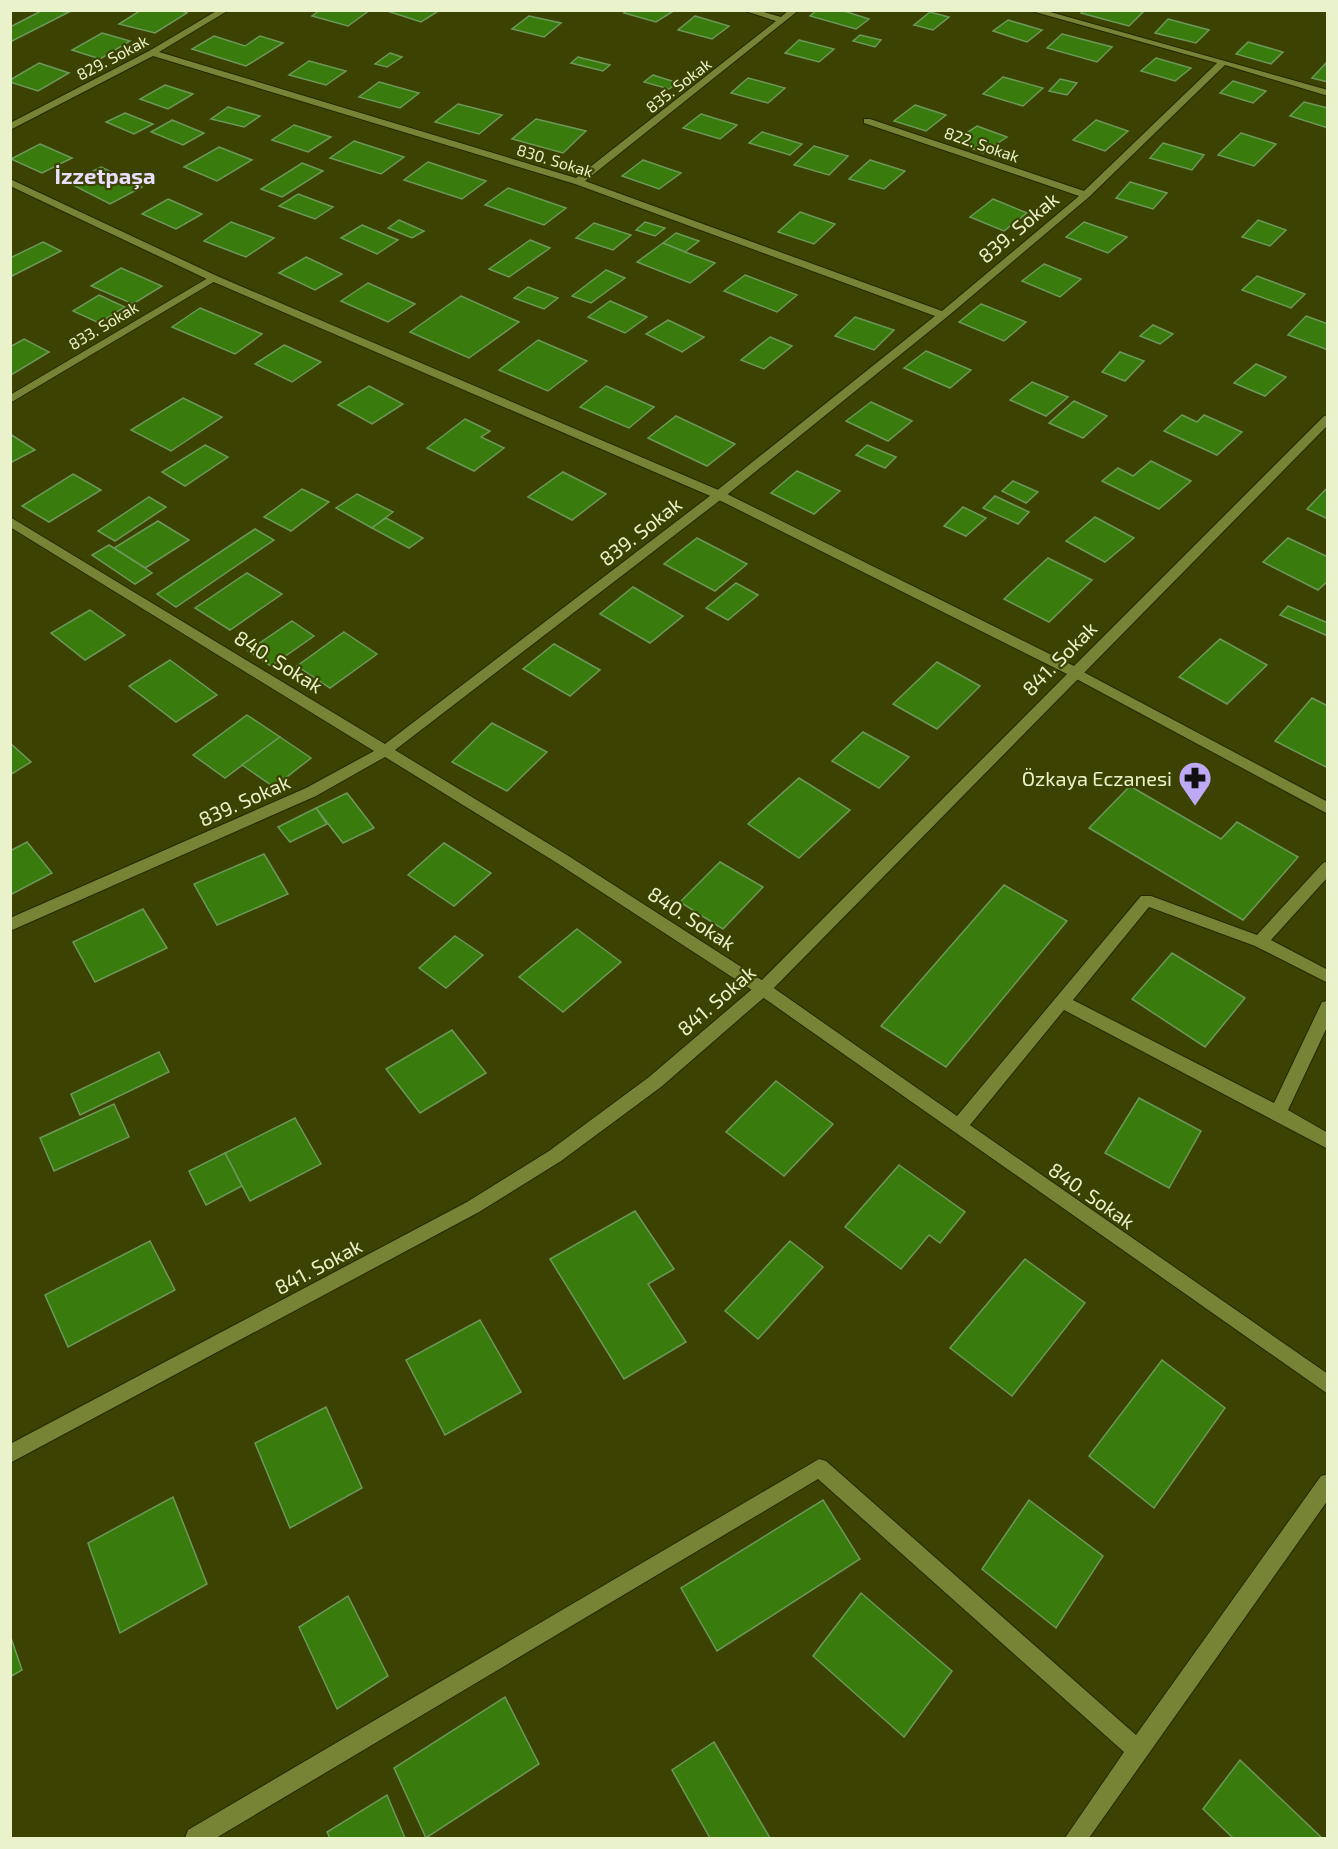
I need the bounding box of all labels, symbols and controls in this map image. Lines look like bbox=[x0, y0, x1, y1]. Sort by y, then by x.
street label: 829. Sokak bbox=[73, 30, 151, 84]
street label: 835. Sokak bbox=[642, 54, 714, 116]
street label: 822. Sokak bbox=[942, 122, 1022, 166]
street label: 830. Sokak bbox=[515, 139, 595, 181]
district label: İzzetpaşa bbox=[55, 162, 155, 190]
street label: 839. Sokak bbox=[973, 186, 1063, 268]
street label: 833. Sokak bbox=[65, 297, 141, 353]
street label: 839. Sokak bbox=[594, 491, 686, 571]
street label: 841. Sokak bbox=[1017, 616, 1101, 700]
street label: 840. Sokak bbox=[230, 624, 328, 698]
pharmacy icon: Özkaya Eczanesi bbox=[1177, 760, 1213, 807]
place label: Özkaya Eczanesi bbox=[1022, 766, 1172, 790]
street label: 839. Sokak bbox=[195, 769, 293, 831]
street label: 840. Sokak bbox=[644, 881, 740, 955]
street label: 841. Sokak bbox=[672, 960, 760, 1040]
street label: 840. Sokak bbox=[1044, 1157, 1140, 1233]
street label: 841. Sokak bbox=[270, 1233, 366, 1299]

